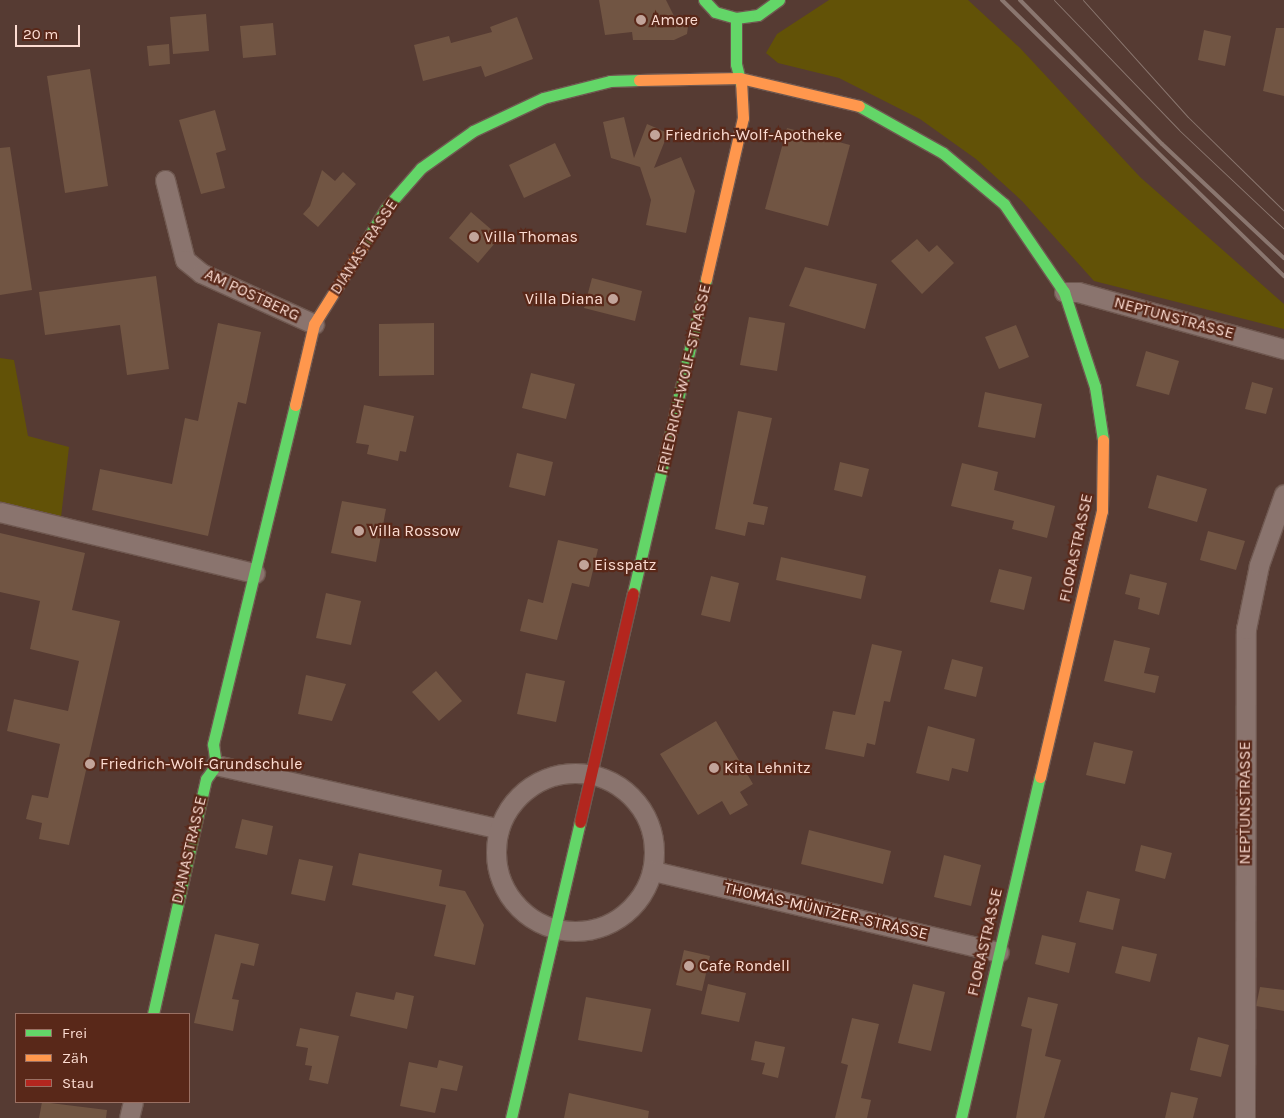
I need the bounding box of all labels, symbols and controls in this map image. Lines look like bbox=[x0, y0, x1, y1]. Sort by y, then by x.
place label: Amore bbox=[651, 10, 698, 30]
marker: Amore bbox=[635, 14, 647, 26]
scale bar bbox=[18, 15, 82, 47]
text: 20 m bbox=[23, 25, 58, 43]
place label: Friedrich-Wolf-Apotheke bbox=[665, 125, 842, 145]
marker: Friedrich-Wolf-Apotheke bbox=[649, 129, 661, 141]
street label: DIANASTRASSE bbox=[326, 196, 402, 298]
place label: Villa Thomas bbox=[484, 227, 578, 247]
marker: Villa Thomas bbox=[468, 231, 480, 243]
street label: AM POSTBERG bbox=[202, 265, 302, 325]
street label: FRIEDRICH-WOLF-STRASSE bbox=[653, 283, 715, 475]
place label: Villa Diana bbox=[525, 289, 603, 309]
marker: Villa Diana bbox=[607, 293, 619, 305]
street label: NEPTUNSTRASSE bbox=[1112, 293, 1236, 343]
street label: FLORASTRASSE bbox=[1055, 492, 1097, 604]
place label: Villa Rossow bbox=[369, 521, 460, 541]
marker: Villa Rossow bbox=[353, 525, 365, 537]
place label: Eisspatz bbox=[594, 555, 656, 575]
marker: Eisspatz bbox=[578, 559, 590, 571]
street label: NEPTUNSTRASSE bbox=[1235, 741, 1255, 865]
place label: Friedrich-Wolf-Grundschule bbox=[100, 754, 302, 774]
marker: Friedrich-Wolf-Grundschule bbox=[84, 758, 96, 770]
place label: Kita Lehnitz bbox=[724, 758, 810, 778]
marker: Kita Lehnitz bbox=[708, 762, 720, 774]
street label: DIANASTRASSE bbox=[167, 795, 211, 905]
street label: THOMAS-MÜNTZER-STRASSE bbox=[722, 878, 930, 944]
street label: FLORASTRASSE bbox=[963, 886, 1007, 998]
place label: Cafe Rondell bbox=[699, 956, 790, 976]
marker: Cafe Rondell bbox=[683, 960, 695, 972]
legend bbox=[15, 1013, 190, 1103]
text: Frei bbox=[62, 1024, 87, 1042]
text: Zäh bbox=[62, 1049, 88, 1067]
text: Stau bbox=[62, 1074, 94, 1092]

